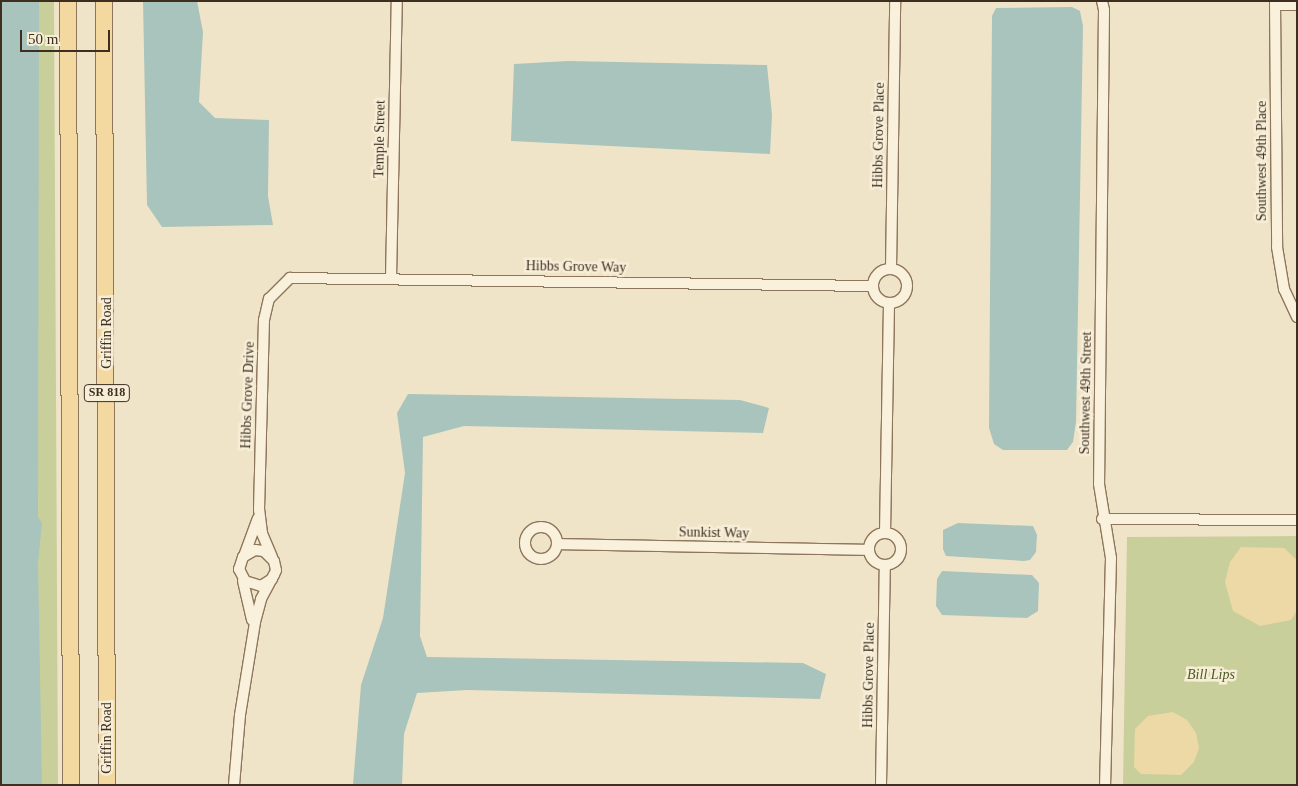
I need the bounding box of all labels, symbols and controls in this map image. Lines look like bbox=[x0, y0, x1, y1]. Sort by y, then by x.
scale bar bbox=[22, 20, 112, 52]
text: 50 m bbox=[28, 31, 58, 47]
street label: Hibbs Grove Place bbox=[870, 82, 888, 188]
street label: Temple Street bbox=[371, 100, 389, 178]
street label: Southwest 49th Place bbox=[1254, 101, 1270, 221]
street label: Hibbs Grove Way bbox=[525, 258, 627, 276]
street label: Griffin Road bbox=[99, 297, 115, 369]
street label: Southwest 49th Street bbox=[1077, 331, 1095, 455]
street label: Hibbs Grove Drive bbox=[238, 341, 258, 449]
road number: SR 818 bbox=[83, 383, 131, 402]
street label: Sunkist Way bbox=[678, 524, 750, 542]
street label: Hibbs Grove Place bbox=[860, 622, 878, 728]
park label: Bill Lips bbox=[1187, 667, 1235, 683]
street label: Griffin Road bbox=[99, 702, 115, 774]

